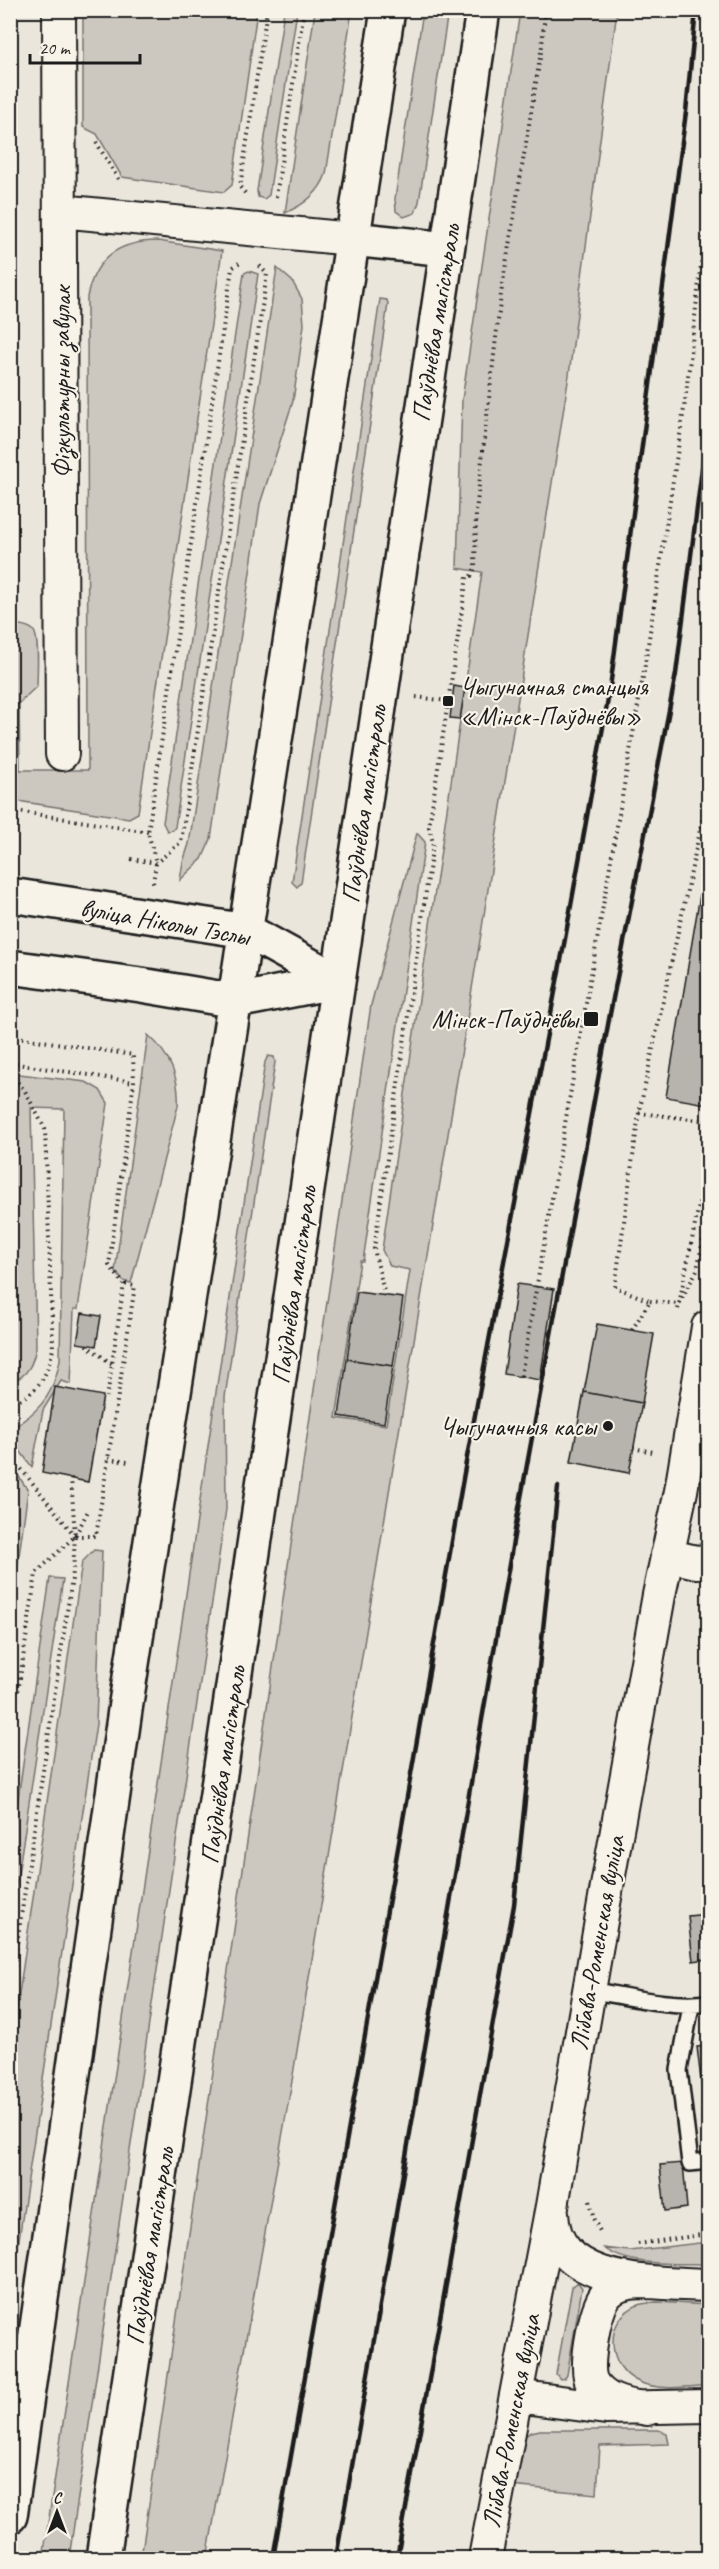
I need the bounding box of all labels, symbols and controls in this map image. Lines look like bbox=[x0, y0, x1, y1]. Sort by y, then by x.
scale bar bbox=[30, 27, 140, 65]
text: 20 m bbox=[39, 37, 72, 59]
street label: Паўднёвая магістраль bbox=[404, 220, 468, 424]
street label: Фізкультурны завулак bbox=[45, 284, 79, 478]
place label: Чыгуначная станцыя «Мінск-Паўднёвы» bbox=[460, 670, 650, 733]
marker: Чыгуначная станцыя «Мінск-Паўднёвы» bbox=[441, 694, 455, 708]
street label: Паўднёвая магістраль bbox=[334, 701, 394, 905]
street label: вуліца Ніколы Тэслы bbox=[78, 891, 254, 954]
place label: Мінск-Паўднёвы bbox=[432, 1003, 580, 1036]
marker: Мінск-Паўднёвы bbox=[582, 1010, 600, 1028]
street label: Паўднёвая магістраль bbox=[264, 1182, 324, 1386]
place label: Чыгуначныя касы bbox=[440, 1410, 598, 1443]
marker: Чыгуначныя касы bbox=[601, 1419, 615, 1433]
street label: Паўднёвая магістраль bbox=[193, 1662, 253, 1866]
street label: Лібава-Роменская вуліца bbox=[562, 1832, 632, 2053]
street label: Паўднёвая магістраль bbox=[118, 2143, 182, 2347]
street label: Лібава-Роменская вуліца bbox=[474, 2310, 548, 2531]
north arrow bbox=[27, 2482, 87, 2542]
text: С bbox=[53, 2488, 63, 2508]

